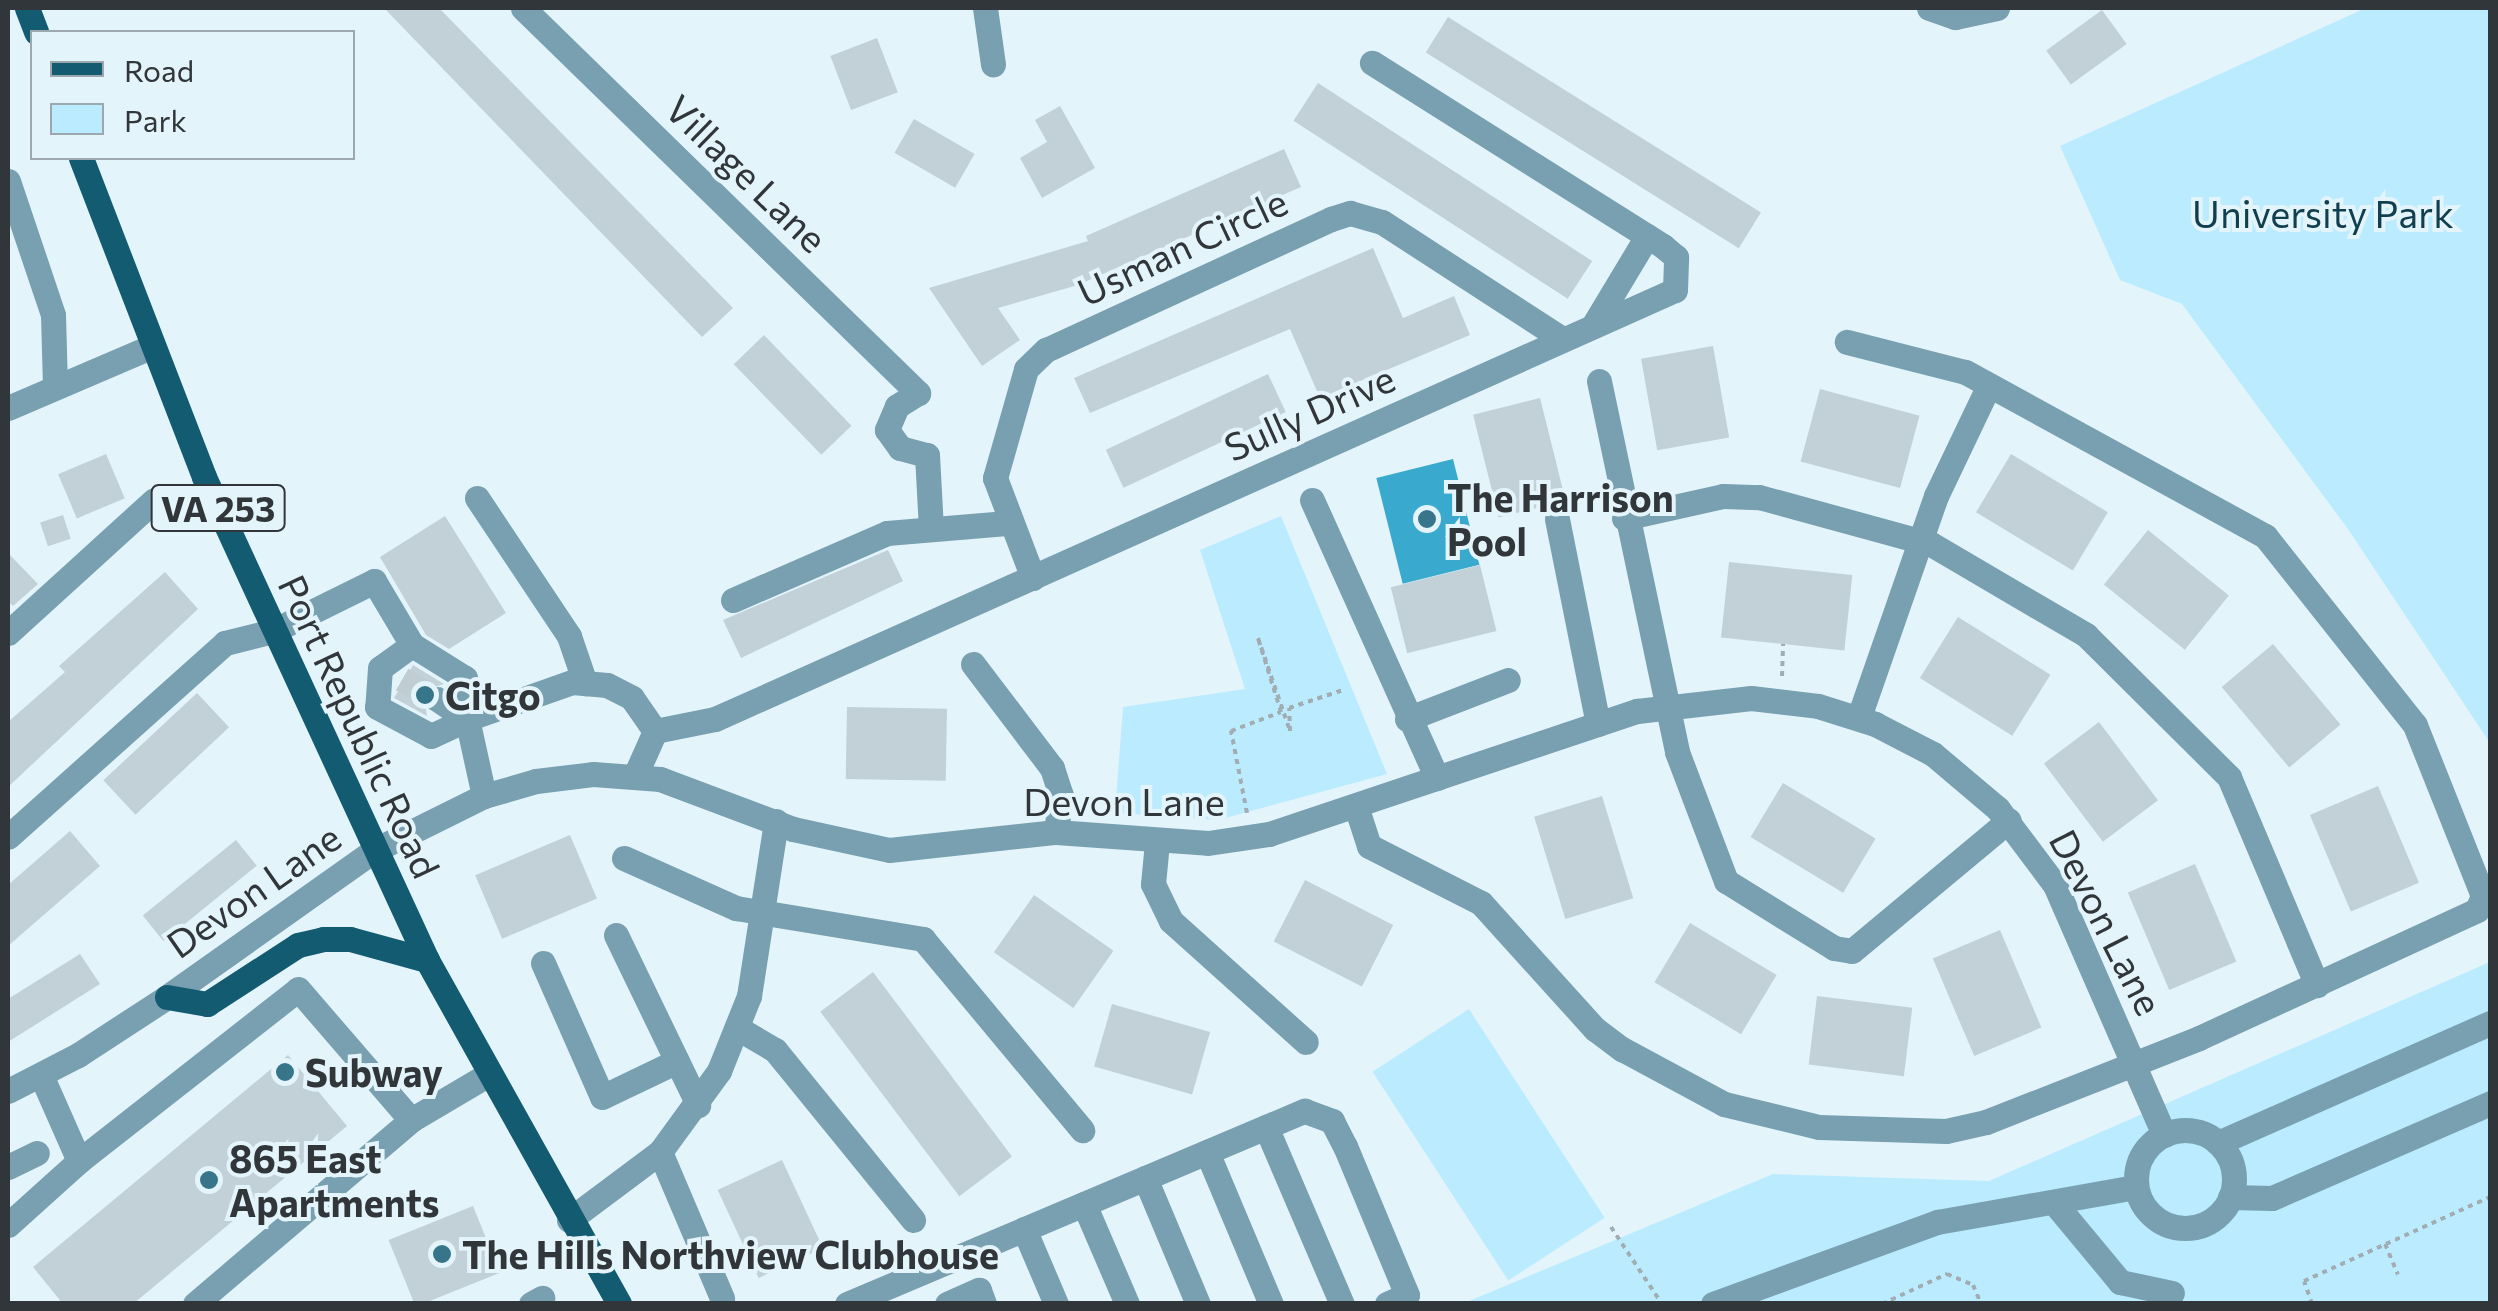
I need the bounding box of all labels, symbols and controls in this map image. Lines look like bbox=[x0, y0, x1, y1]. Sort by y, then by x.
legend bbox=[30, 30, 355, 160]
text: Road bbox=[124, 51, 194, 88]
street label: Village Lane bbox=[657, 85, 837, 261]
text: Park bbox=[124, 101, 187, 138]
street label: Usman Circle bbox=[1070, 178, 1294, 314]
park label: University Park bbox=[2192, 190, 2454, 236]
street label: Sully Drive bbox=[1217, 354, 1401, 470]
place label: The Harrison Pool bbox=[1447, 474, 1674, 564]
road number: VA 253 bbox=[150, 478, 286, 538]
marker: The Harrison Pool bbox=[1416, 508, 1438, 530]
street label: Port Republic Road bbox=[270, 567, 450, 885]
place label: Citgo bbox=[445, 672, 541, 718]
marker: Citgo bbox=[414, 684, 436, 706]
street label: Devon Lane bbox=[1023, 778, 1225, 824]
street label: Devon Lane bbox=[157, 814, 349, 966]
street label: Devon Lane bbox=[2041, 822, 2173, 1022]
place label: Subway bbox=[305, 1049, 443, 1095]
marker: Subway bbox=[274, 1061, 296, 1083]
place label: 865 East Apartments bbox=[229, 1135, 439, 1224]
marker: 865 East Apartments bbox=[198, 1169, 220, 1191]
place label: The Hills Northview Clubhouse bbox=[462, 1231, 999, 1277]
marker: The Hills Northview Clubhouse bbox=[431, 1243, 453, 1265]

